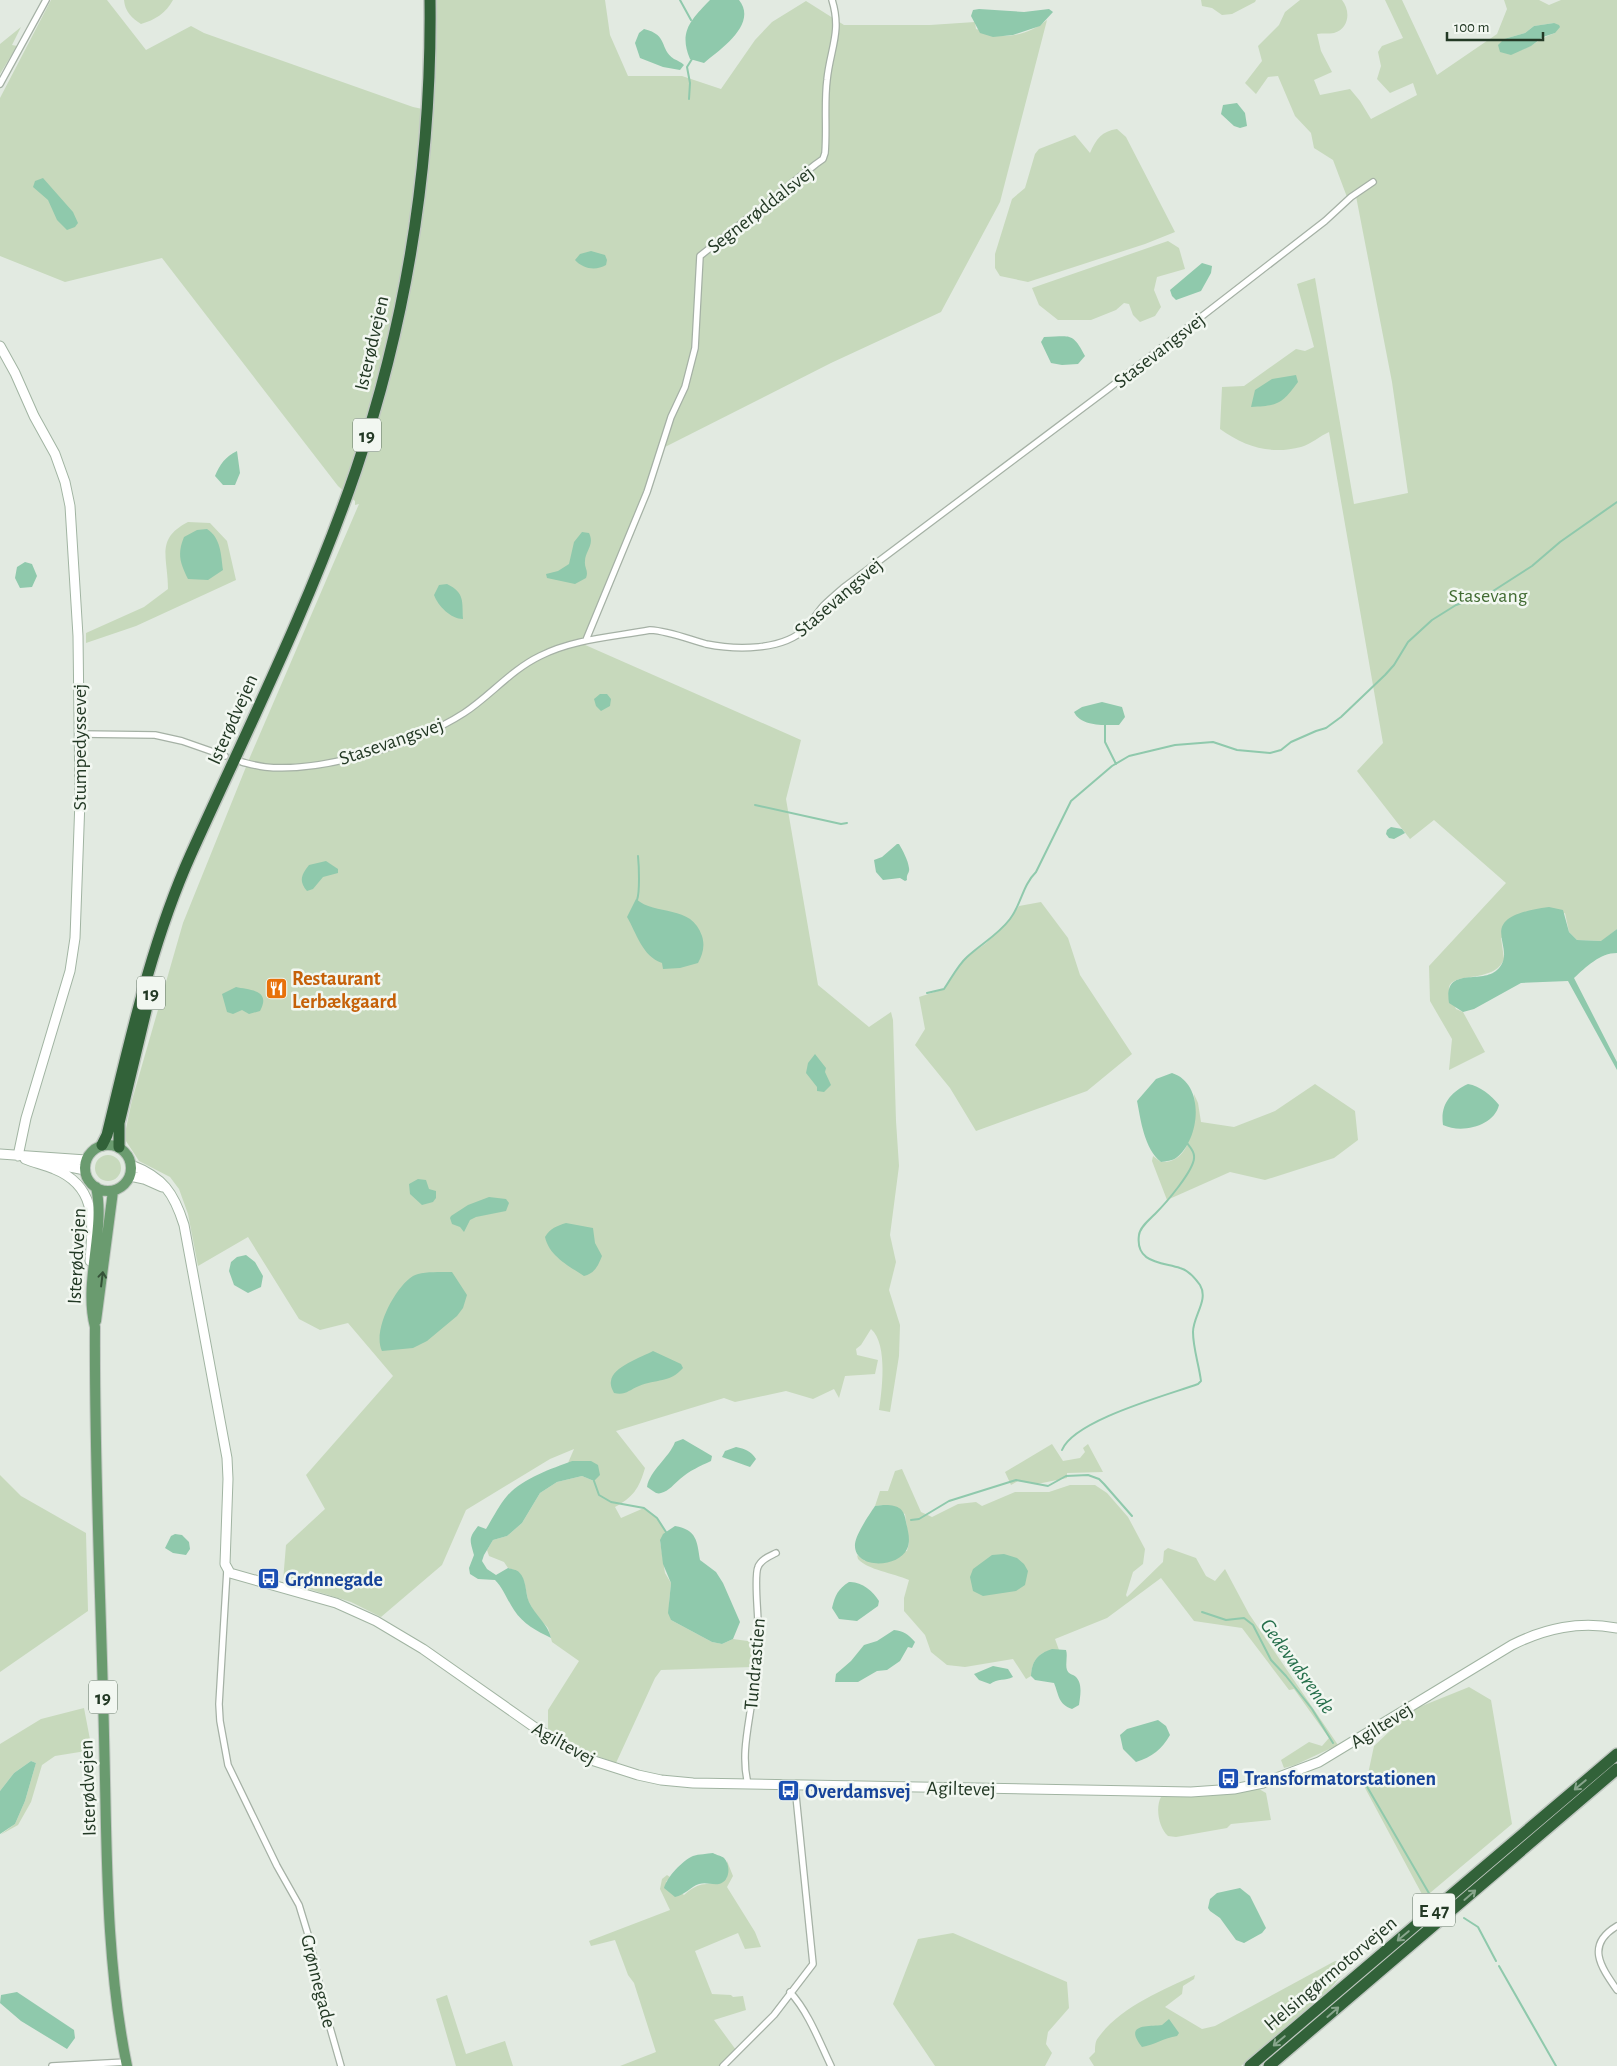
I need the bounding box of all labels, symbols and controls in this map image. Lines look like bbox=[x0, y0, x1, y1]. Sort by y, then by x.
scale bar bbox=[1447, 10, 1543, 42]
text: 100 m bbox=[1454, 20, 1489, 35]
street label: Segnerøddalsvej bbox=[704, 162, 817, 257]
street label: Isterødvejen bbox=[351, 294, 393, 393]
street label: Stasevangsvej bbox=[1111, 309, 1209, 392]
road number: 19 bbox=[353, 418, 381, 452]
street label: Stasevangsvej bbox=[791, 554, 886, 641]
park label: Stasevang bbox=[1449, 586, 1528, 606]
street label: Isterødvejen bbox=[204, 671, 262, 768]
street label: Stumpedyssevej bbox=[70, 684, 90, 810]
street label: Stasevangsvej bbox=[337, 715, 446, 769]
place label: Restaurant Lerbækgaard bbox=[292, 969, 397, 1012]
road number: 19 bbox=[137, 976, 165, 1010]
restaurant icon: Restaurant Lerbækgaard bbox=[264, 977, 288, 1001]
street label: Isterødvejen bbox=[64, 1207, 90, 1305]
one-way arrow bbox=[97, 1271, 107, 1287]
bus stop icon: Grønnegade bbox=[257, 1567, 281, 1591]
place label: Grønnegade bbox=[285, 1570, 383, 1590]
water label: Gedevadsrende bbox=[1256, 1615, 1339, 1718]
street label: Tundrastien bbox=[741, 1617, 769, 1711]
road number: 19 bbox=[89, 1680, 117, 1714]
street label: Agiltevej bbox=[1347, 1699, 1416, 1753]
street label: Agiltevej bbox=[528, 1718, 599, 1769]
street label: Isterødvejen bbox=[76, 1739, 100, 1837]
bus stop icon: Transformatorstationen bbox=[1216, 1766, 1240, 1790]
place label: Transformatorstationen bbox=[1244, 1769, 1436, 1789]
street label: Agiltevej bbox=[926, 1778, 996, 1800]
bus stop icon: Overdamsvej bbox=[777, 1779, 801, 1803]
one-way arrow bbox=[1574, 1780, 1587, 1791]
place label: Overdamsvej bbox=[805, 1782, 911, 1802]
one-way arrow bbox=[1463, 1889, 1476, 1900]
road number: E 47 bbox=[1413, 1894, 1455, 1926]
street label: Helsingørmotorvejen bbox=[1261, 1913, 1401, 2035]
one-way arrow bbox=[1396, 1930, 1409, 1942]
street label: Grønnegade bbox=[297, 1933, 339, 2030]
one-way arrow bbox=[1326, 2006, 1339, 2017]
one-way arrow bbox=[1273, 2036, 1286, 2047]

